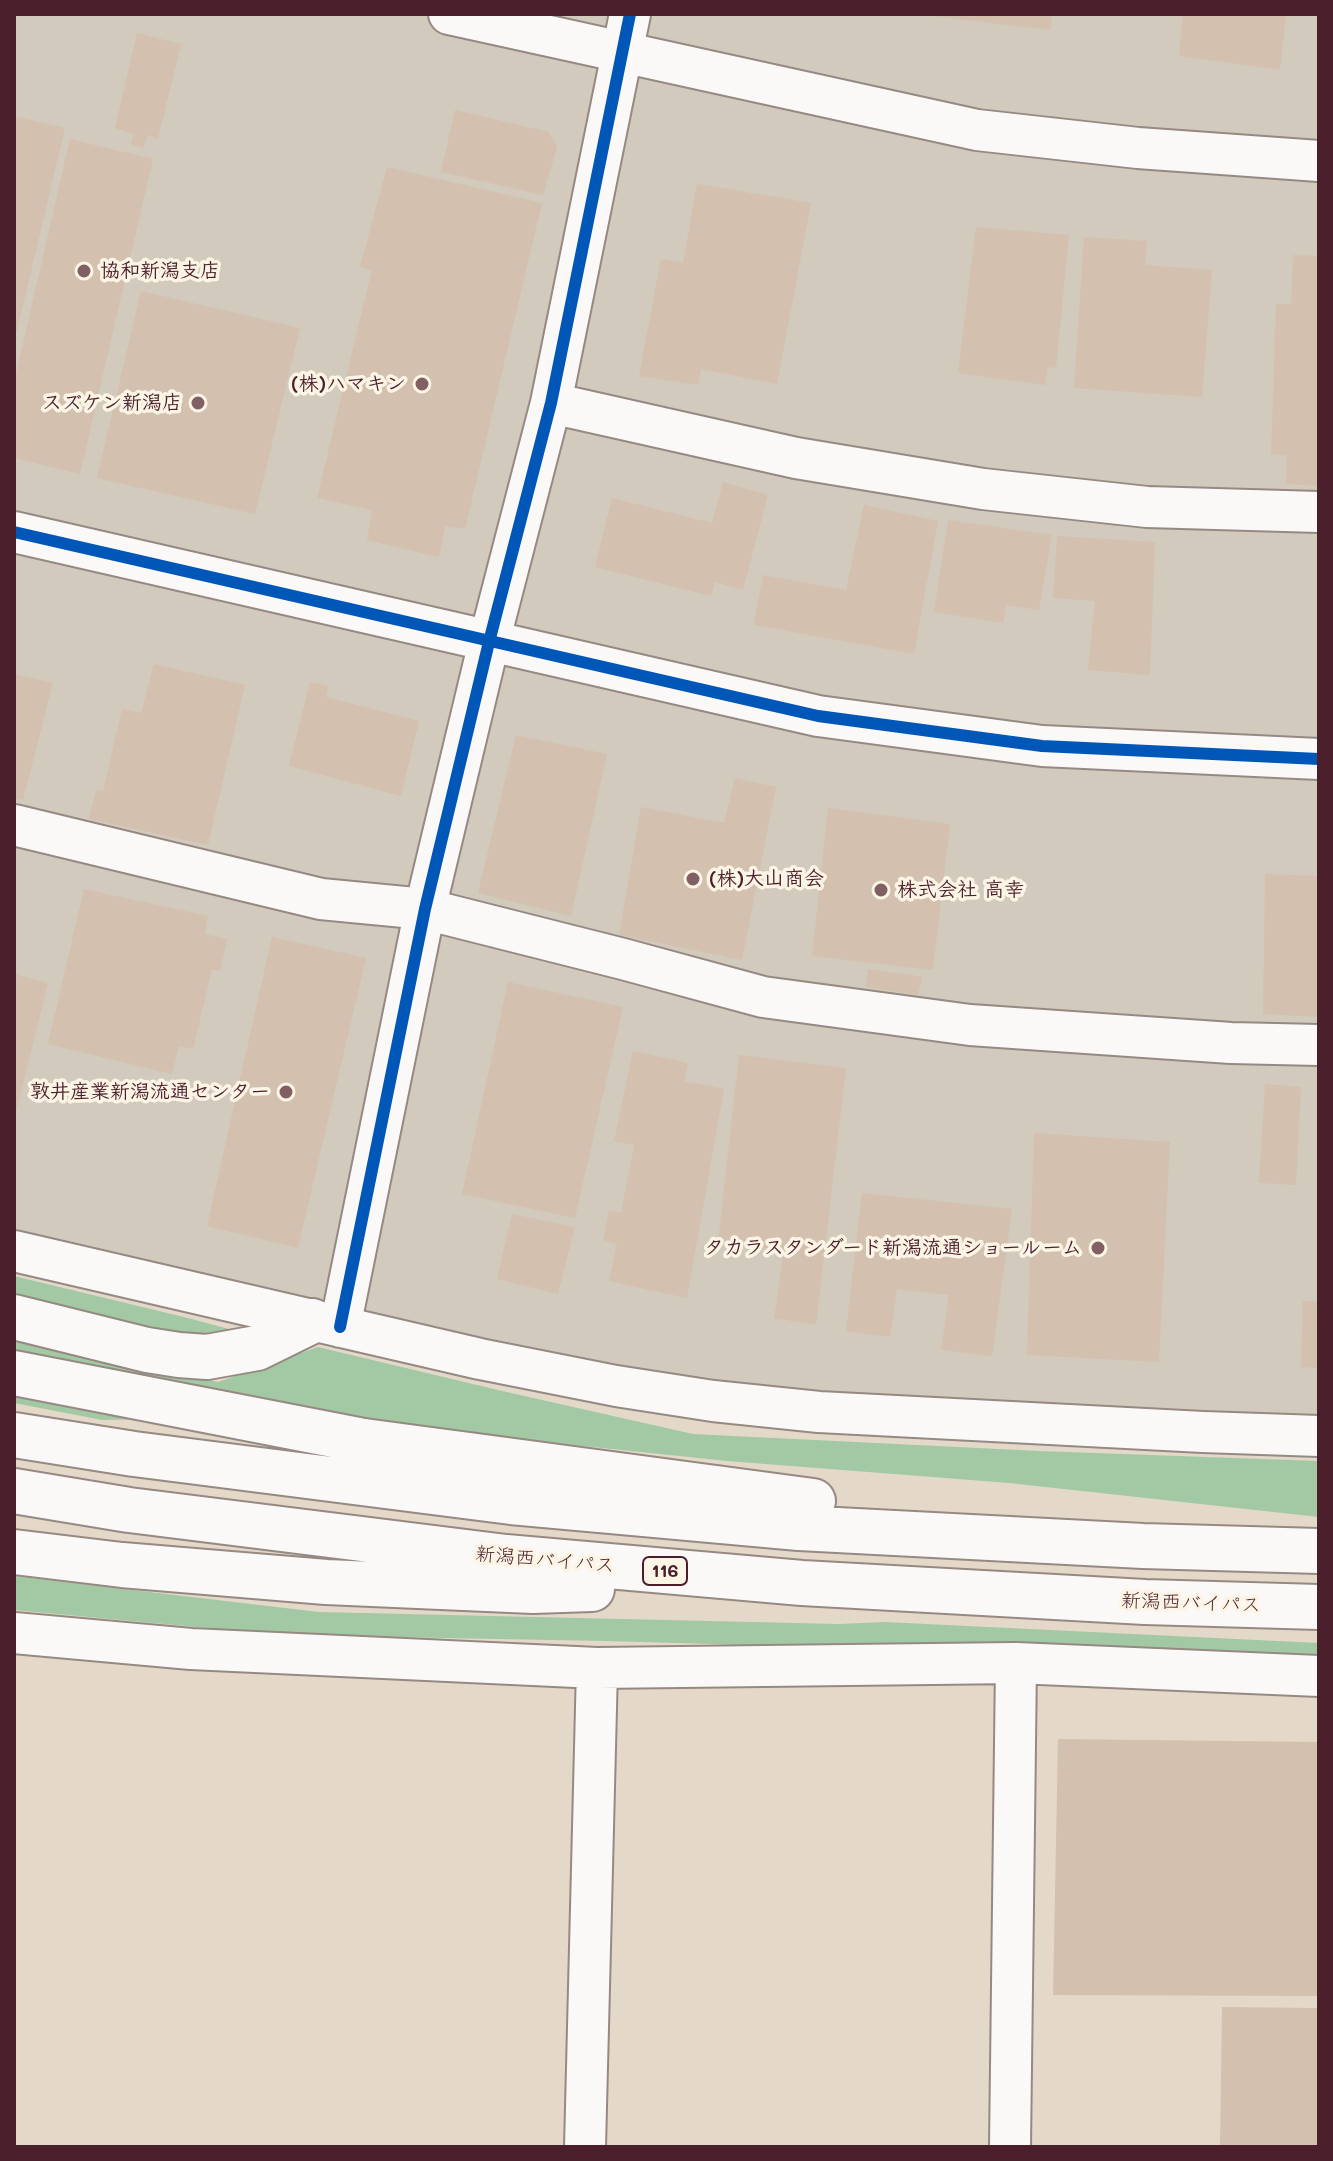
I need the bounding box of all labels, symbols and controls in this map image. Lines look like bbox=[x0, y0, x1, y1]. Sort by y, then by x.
place label: 協和新潟支店 bbox=[100, 259, 220, 283]
marker: 協和新潟支店 bbox=[75, 262, 93, 280]
place label: (株)ハマキン bbox=[291, 372, 406, 396]
marker: (株)ハマキン bbox=[413, 375, 431, 393]
place label: スズケン新潟店 bbox=[42, 391, 182, 415]
marker: スズケン新潟店 bbox=[189, 394, 207, 412]
place label: (株)大山商会 bbox=[709, 867, 824, 891]
marker: (株)大山商会 bbox=[684, 870, 702, 888]
place label: 株式会社 高幸 bbox=[897, 878, 1024, 902]
marker: 株式会社 高幸 bbox=[872, 881, 890, 899]
place label: 敦井産業新潟流通センター bbox=[30, 1080, 270, 1104]
marker: 敦井産業新潟流通センター bbox=[277, 1083, 295, 1101]
place label: タカラスタンダード新潟流通ショールーム bbox=[704, 1236, 1082, 1260]
marker: タカラスタンダード新潟流通ショールーム bbox=[1089, 1239, 1107, 1257]
street label: 新潟西バイパス bbox=[474, 1542, 616, 1578]
road number: 116 bbox=[643, 1557, 687, 1585]
street label: 新潟西バイパス bbox=[1121, 1589, 1261, 1617]

